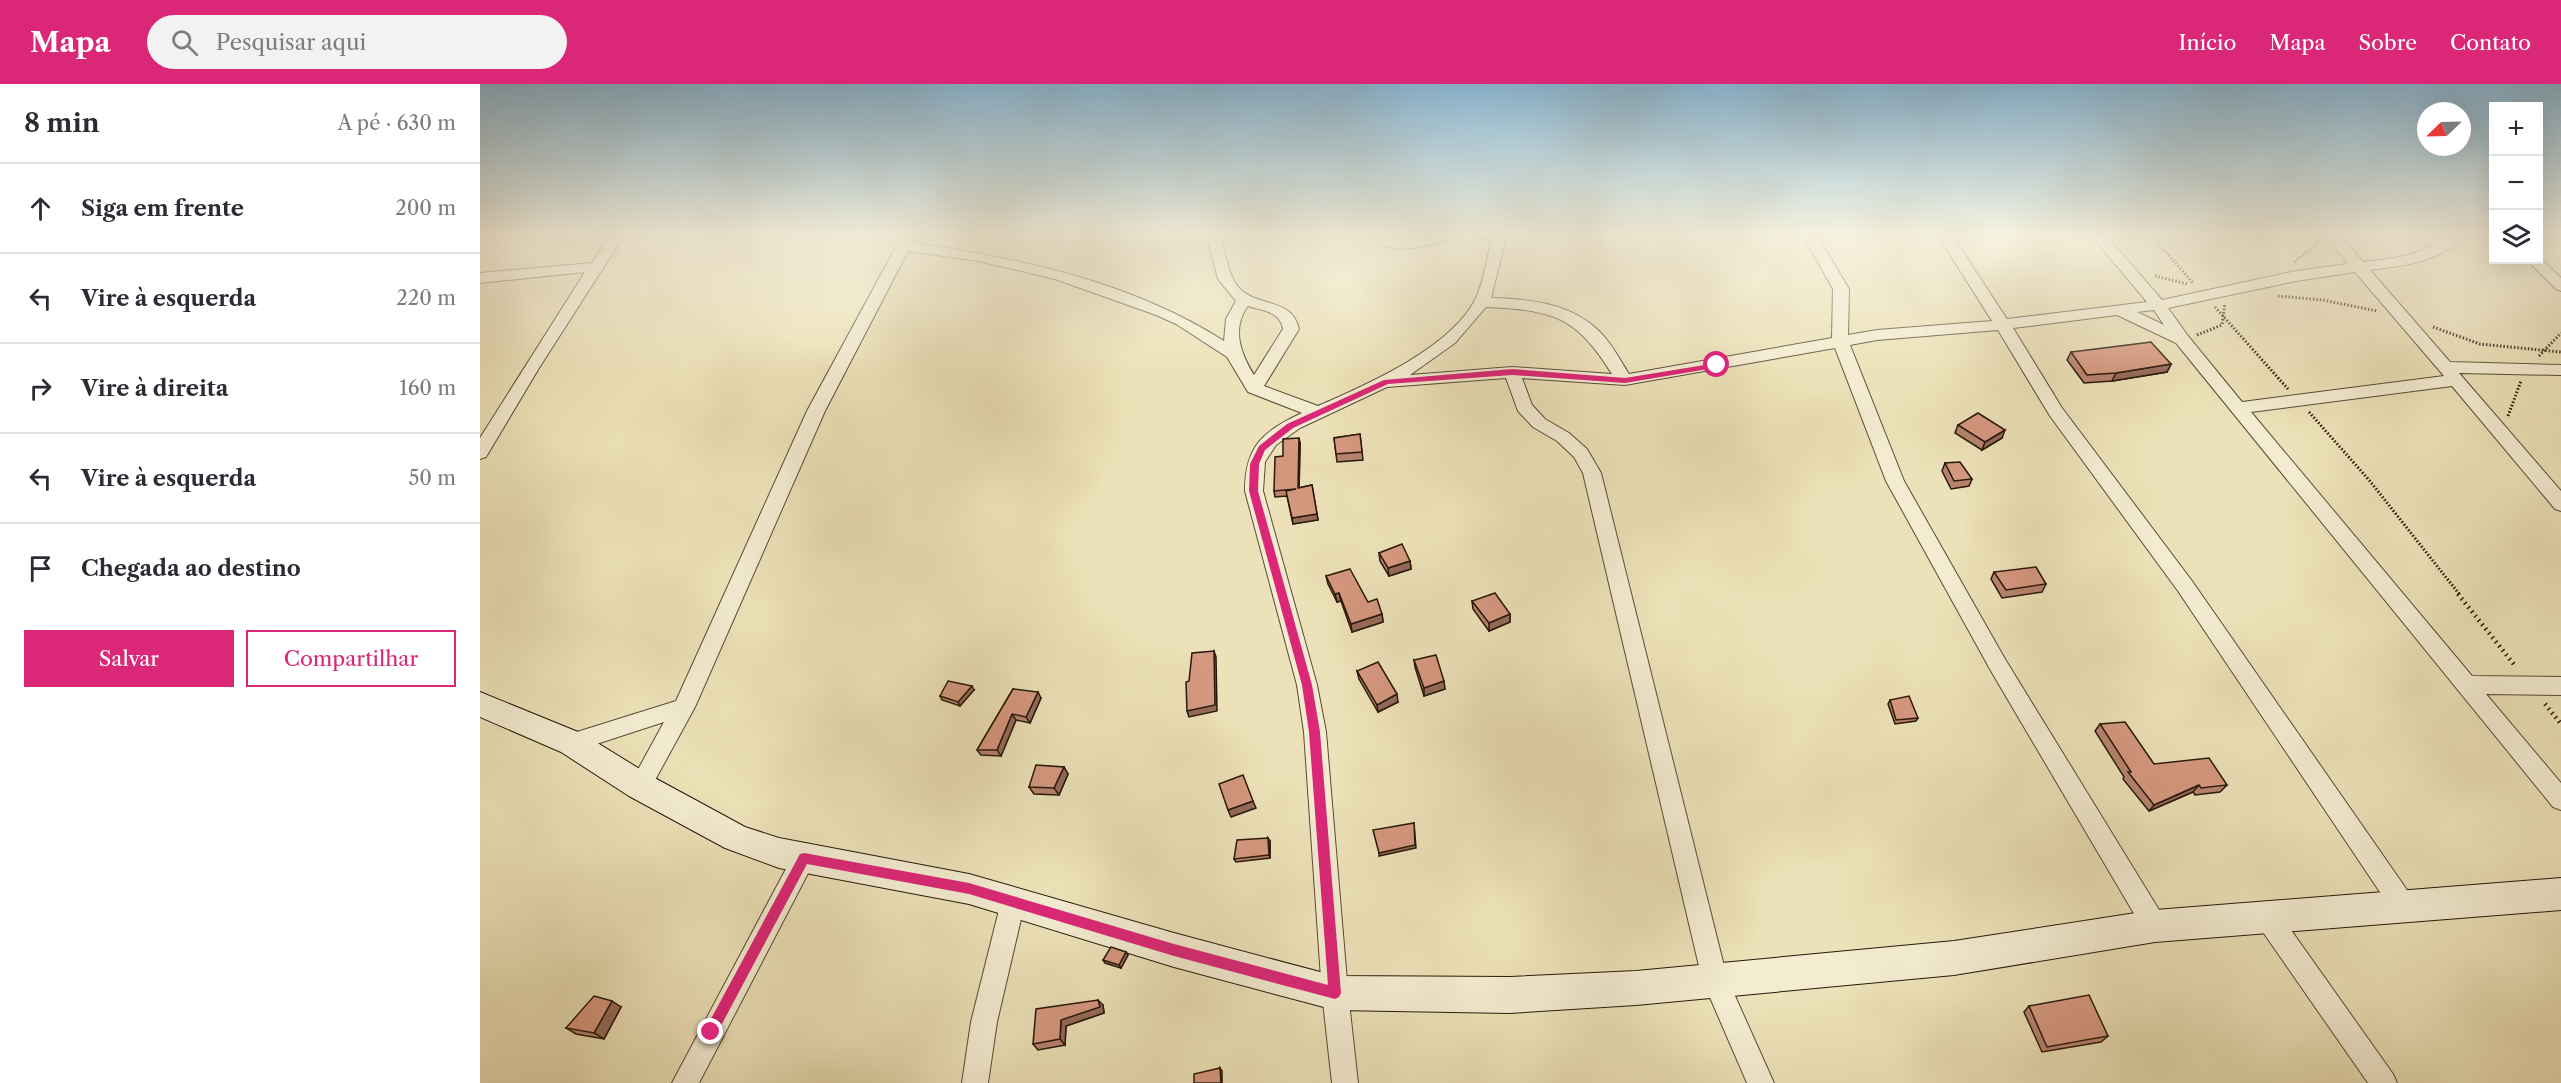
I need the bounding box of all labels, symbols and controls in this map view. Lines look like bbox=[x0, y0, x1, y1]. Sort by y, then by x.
search box bbox=[147, 15, 567, 69]
text: Mapa bbox=[30, 25, 111, 59]
icon: search bbox=[168, 26, 201, 59]
text: Pesquisar aqui bbox=[216, 29, 366, 56]
text: Início bbox=[2179, 30, 2236, 55]
text: Mapa bbox=[2269, 30, 2326, 55]
text: Sobre bbox=[2359, 30, 2417, 55]
text: Contato bbox=[2450, 30, 2531, 55]
north arrow bbox=[2417, 102, 2471, 156]
map controls bbox=[2489, 102, 2543, 264]
button: + bbox=[2489, 102, 2543, 156]
text: 8 min bbox=[24, 107, 100, 139]
text: A pé · 630 m bbox=[337, 111, 456, 135]
button: − bbox=[2489, 156, 2543, 210]
icon: ahead bbox=[24, 192, 57, 225]
text: Siga em frente bbox=[81, 195, 244, 222]
text: 200 m bbox=[395, 196, 456, 220]
button: layers bbox=[2489, 210, 2543, 264]
icon: left bbox=[24, 282, 57, 315]
text: Vire à esquerda bbox=[81, 285, 256, 312]
text: 220 m bbox=[396, 286, 456, 310]
route start bbox=[1703, 351, 1729, 377]
icon: right bbox=[24, 372, 57, 405]
text: Vire à direita bbox=[81, 375, 228, 402]
text: 160 m bbox=[399, 376, 456, 400]
icon: left bbox=[24, 462, 57, 495]
text: Vire à esquerda bbox=[81, 465, 256, 492]
text: 50 m bbox=[409, 466, 456, 490]
icon: arrive bbox=[24, 552, 57, 585]
text: Chegada ao destino bbox=[81, 555, 301, 582]
button: Salvar bbox=[24, 630, 234, 687]
button: Compartilhar bbox=[246, 630, 456, 687]
route end bbox=[697, 1018, 723, 1044]

